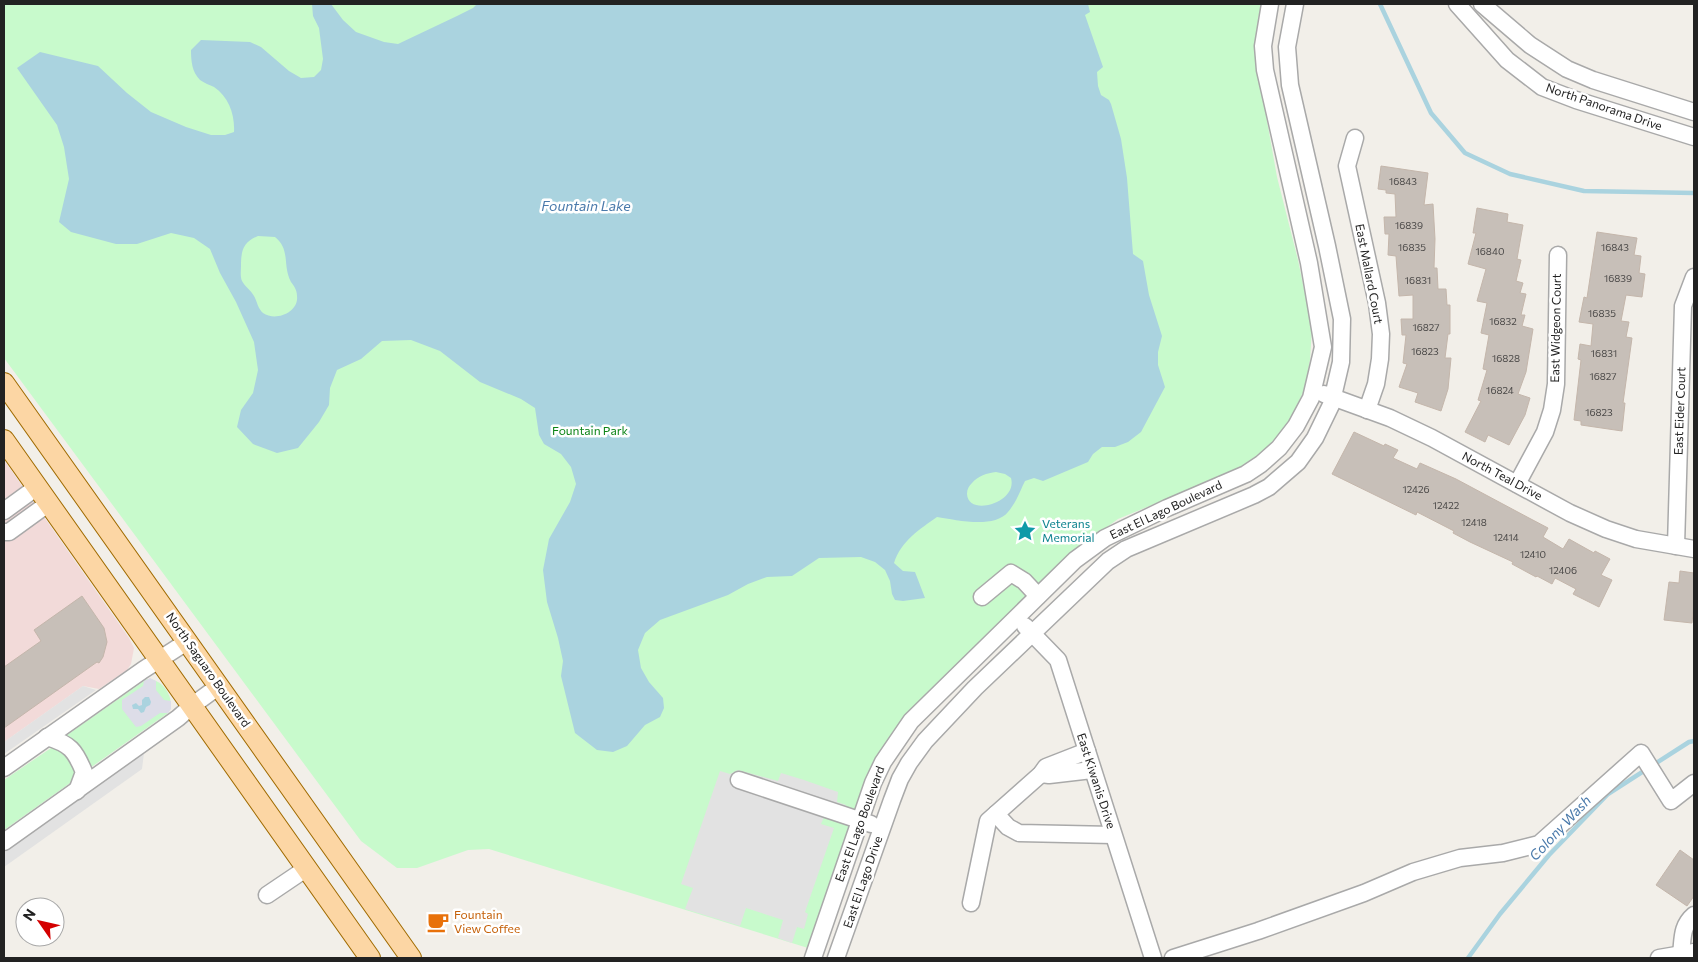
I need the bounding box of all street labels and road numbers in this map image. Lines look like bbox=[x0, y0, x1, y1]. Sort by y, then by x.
street label: North Panorama Drive bbox=[1544, 80, 1664, 133]
street label: East Mallard Court bbox=[1353, 223, 1387, 325]
street label: East Widgeon Court bbox=[1547, 273, 1563, 383]
street label: East Eider Court bbox=[1670, 366, 1688, 455]
street label: North Teal Drive bbox=[1460, 448, 1545, 502]
street label: East El Lago Boulevard bbox=[1107, 477, 1224, 541]
street label: North Saguaro Boulevard bbox=[164, 609, 254, 729]
street label: East Kiwanis Drive bbox=[1075, 731, 1119, 830]
street label: East El Lago Boulevard bbox=[832, 764, 887, 883]
street label: East El Lago Drive bbox=[840, 834, 884, 930]

